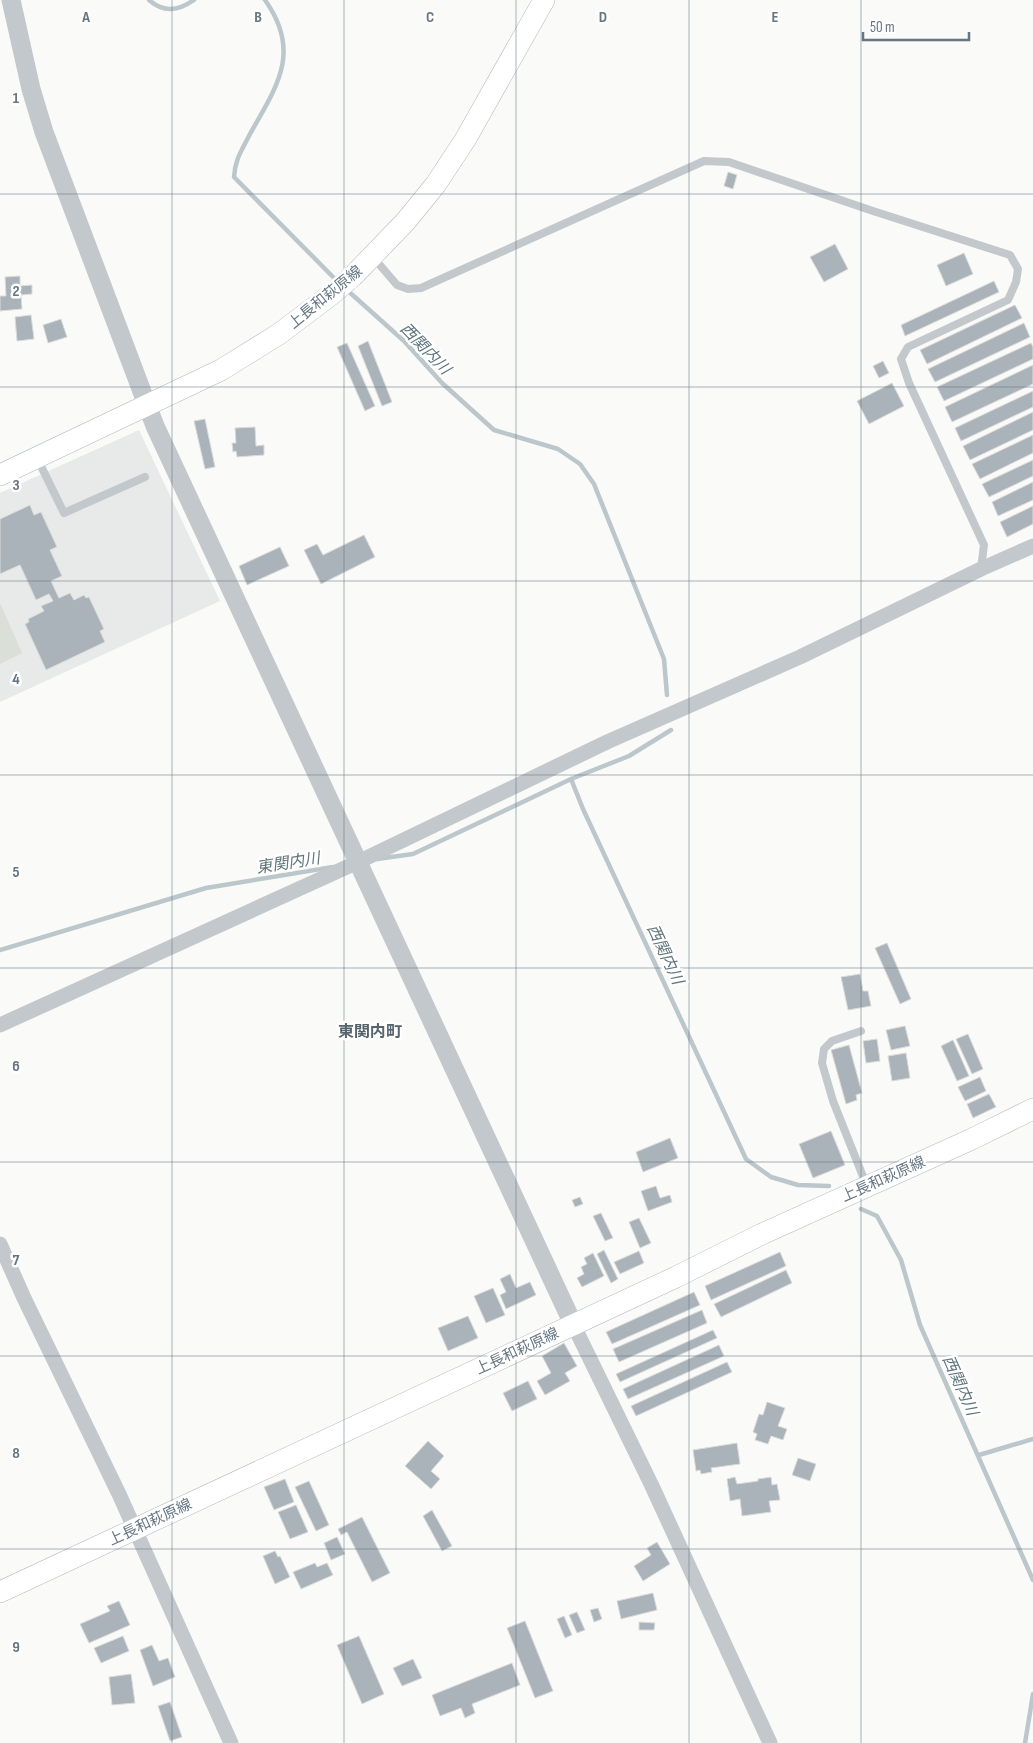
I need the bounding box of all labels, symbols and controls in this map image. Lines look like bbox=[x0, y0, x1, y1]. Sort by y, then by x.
text: A bbox=[81, 8, 90, 27]
text: B bbox=[254, 8, 262, 27]
text: C bbox=[426, 8, 434, 27]
text: D bbox=[599, 8, 607, 27]
text: E bbox=[772, 8, 779, 27]
scale bar bbox=[863, 10, 969, 42]
text: 50 m bbox=[870, 18, 895, 37]
text: 1 bbox=[13, 89, 20, 108]
street label: 上長和萩原線 bbox=[284, 262, 366, 333]
text: 2 bbox=[12, 282, 20, 301]
water label: 西関内川 bbox=[396, 319, 455, 380]
text: 3 bbox=[12, 476, 20, 495]
text: 4 bbox=[12, 670, 20, 689]
water label: 東関内川 bbox=[255, 849, 323, 878]
text: 5 bbox=[12, 863, 20, 882]
water label: 西関内川 bbox=[643, 922, 688, 989]
district label: 東関内町 bbox=[338, 1023, 402, 1042]
text: 6 bbox=[12, 1057, 20, 1076]
street label: 上長和萩原線 bbox=[838, 1152, 928, 1206]
text: 7 bbox=[13, 1251, 20, 1270]
street label: 上長和萩原線 bbox=[472, 1324, 562, 1379]
water label: 西関内川 bbox=[938, 1353, 982, 1421]
text: 8 bbox=[12, 1444, 20, 1463]
street label: 上長和萩原線 bbox=[105, 1495, 195, 1550]
text: 9 bbox=[12, 1638, 20, 1657]

